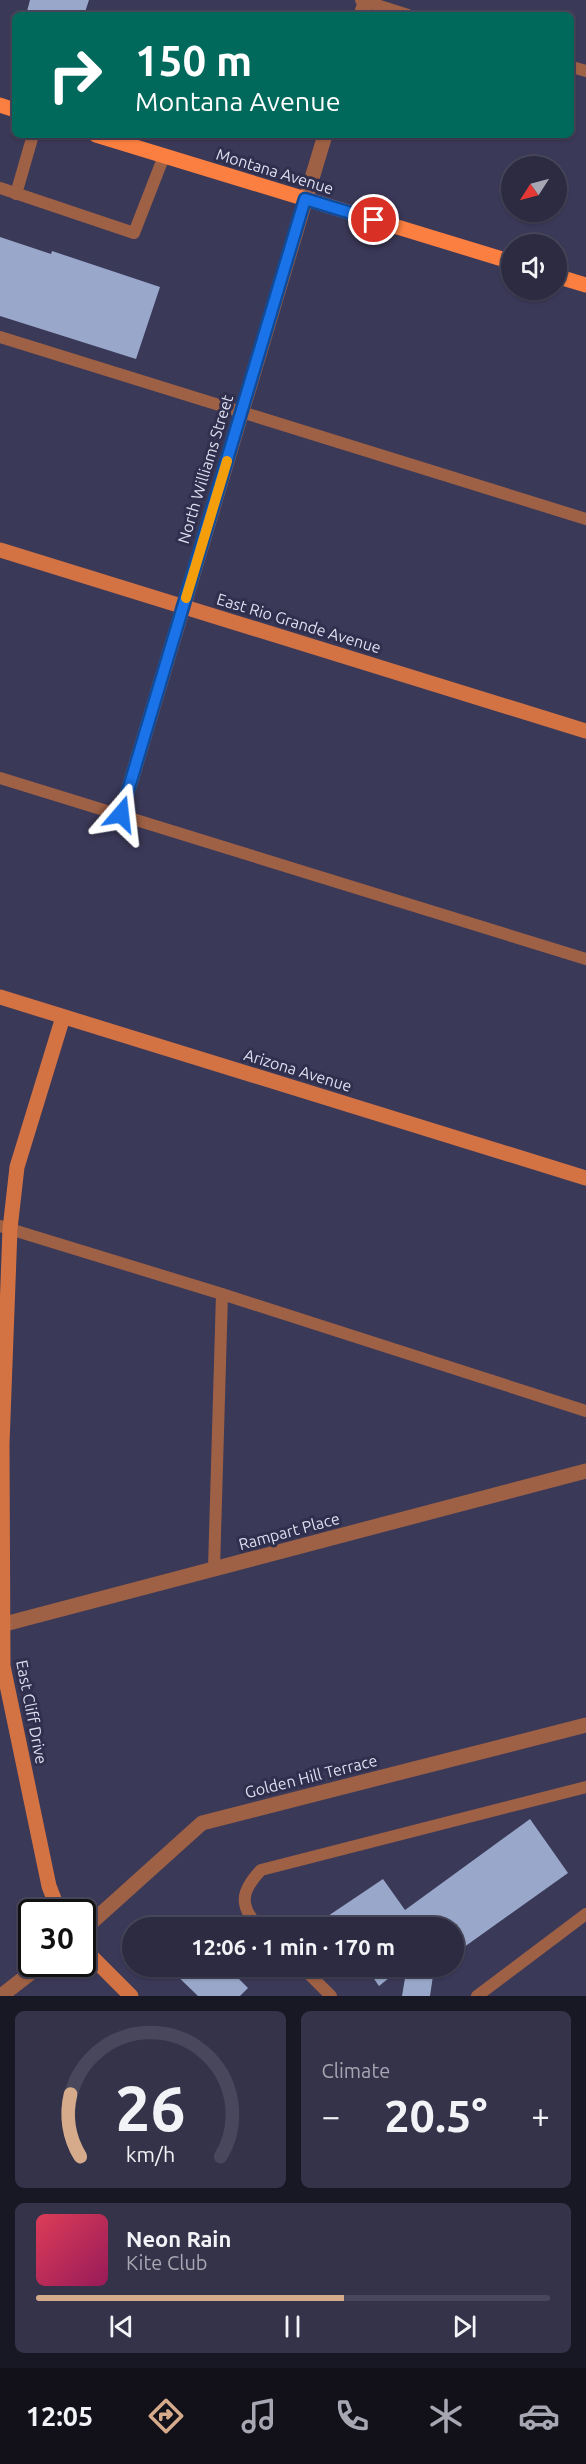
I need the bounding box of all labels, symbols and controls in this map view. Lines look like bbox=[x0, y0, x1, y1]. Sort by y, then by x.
icon: right bbox=[36, 36, 114, 114]
text: 150 m bbox=[135, 37, 252, 84]
text: Montana Avenue bbox=[135, 86, 341, 116]
street label: Montana Avenue bbox=[214, 145, 336, 197]
north arrow bbox=[501, 156, 567, 222]
map controls bbox=[501, 156, 567, 300]
pin bbox=[348, 194, 399, 245]
icon: arrive bbox=[357, 203, 390, 236]
button: sound bbox=[501, 234, 567, 300]
street label: North Williams Street bbox=[174, 392, 236, 546]
street label: East Rio Grande Avenue bbox=[215, 589, 383, 657]
position arrow bbox=[89, 782, 153, 846]
street label: Arizona Avenue bbox=[242, 1045, 354, 1095]
street label: Rampart Place bbox=[237, 1509, 341, 1553]
street label: East Cliff Drive bbox=[13, 1658, 51, 1766]
street label: Golden Hill Terrace bbox=[243, 1751, 379, 1801]
speed limit sign: 30 bbox=[18, 1899, 96, 1977]
text: 12:06 · 1 min · 170 m bbox=[191, 1934, 395, 1959]
text: Climate bbox=[322, 2059, 390, 2082]
text: 26 bbox=[115, 2073, 185, 2143]
text: 20.5° bbox=[384, 2090, 487, 2141]
text: − bbox=[322, 2097, 340, 2134]
text: + bbox=[531, 2097, 550, 2134]
text: km/h bbox=[125, 2142, 175, 2166]
text: Neon Rain bbox=[126, 2226, 231, 2251]
text: Kite Club bbox=[126, 2251, 208, 2274]
icon: previous bbox=[105, 2310, 138, 2343]
icon: pause bbox=[276, 2310, 309, 2343]
icon: next bbox=[448, 2310, 481, 2343]
icon: directions bbox=[145, 2395, 187, 2437]
icon: music bbox=[238, 2395, 280, 2437]
icon: phone bbox=[331, 2395, 373, 2437]
icon: climate bbox=[425, 2395, 467, 2437]
icon: car bbox=[518, 2395, 560, 2437]
text: 12:05 bbox=[26, 2401, 93, 2431]

